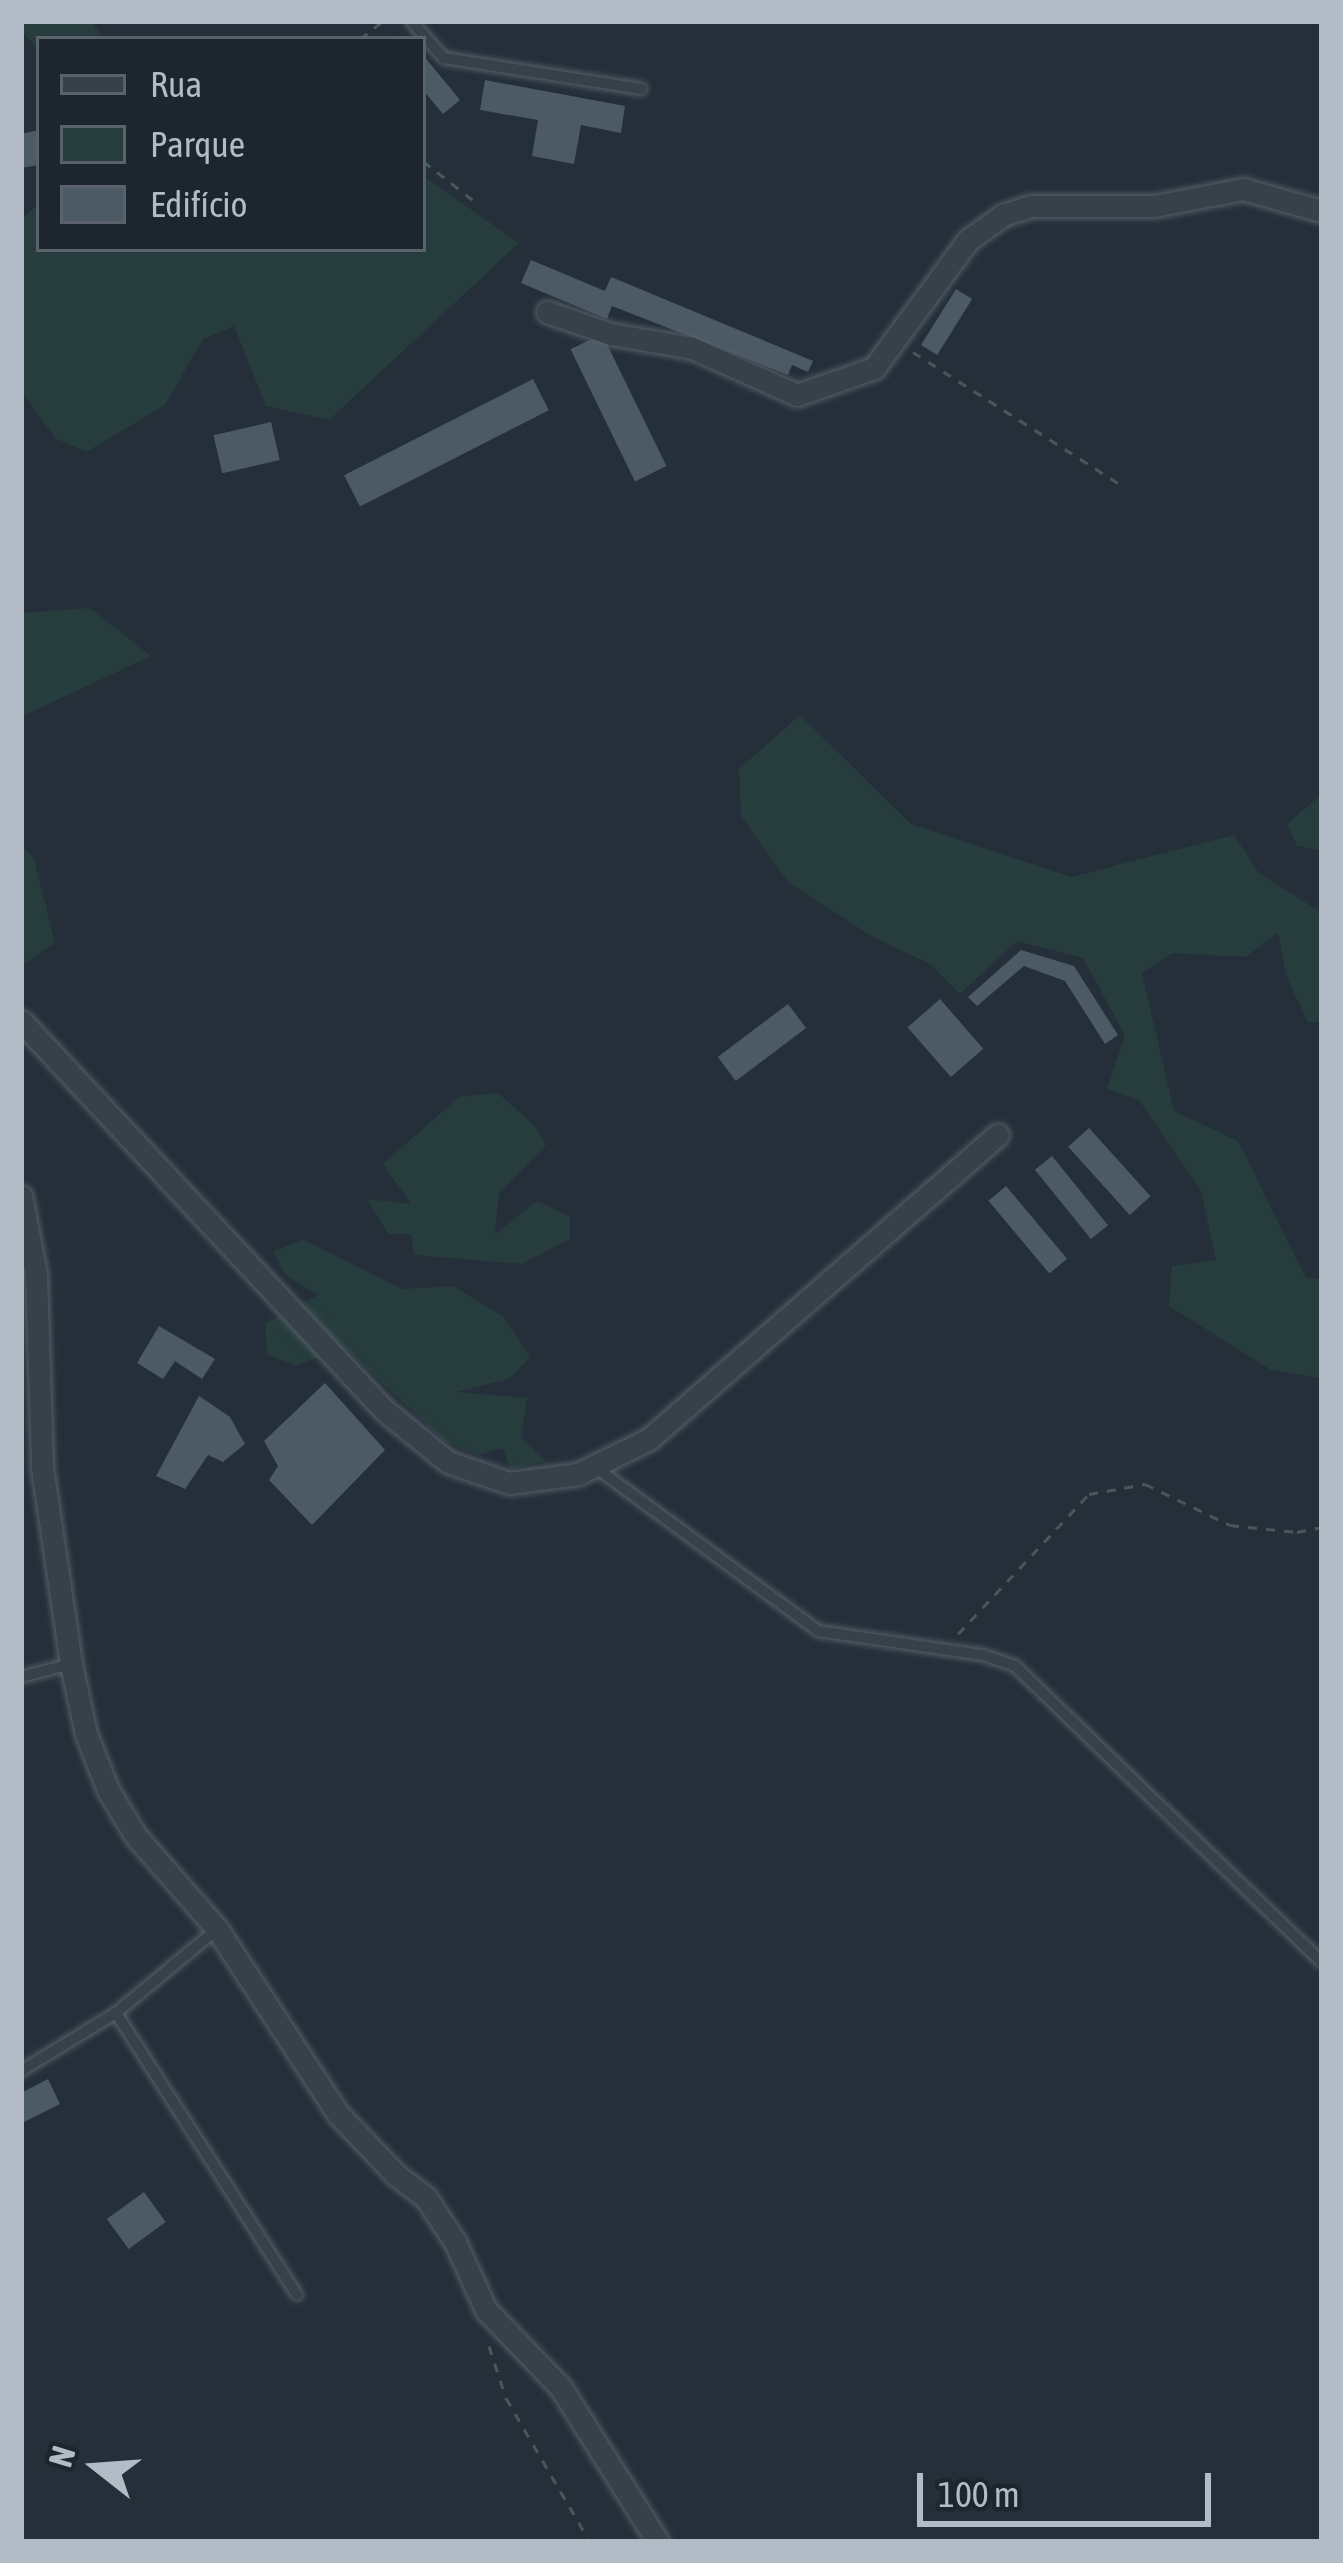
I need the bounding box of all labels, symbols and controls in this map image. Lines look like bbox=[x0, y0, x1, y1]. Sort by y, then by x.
legend bbox=[36, 36, 426, 252]
text: Rua bbox=[150, 63, 202, 105]
text: Parque bbox=[150, 123, 245, 165]
text: Edifício bbox=[150, 183, 247, 225]
north arrow bbox=[36, 2407, 156, 2527]
text: N bbox=[41, 2442, 83, 2471]
scale bar bbox=[923, 2449, 1217, 2523]
text: 100 m bbox=[938, 2473, 1020, 2515]

